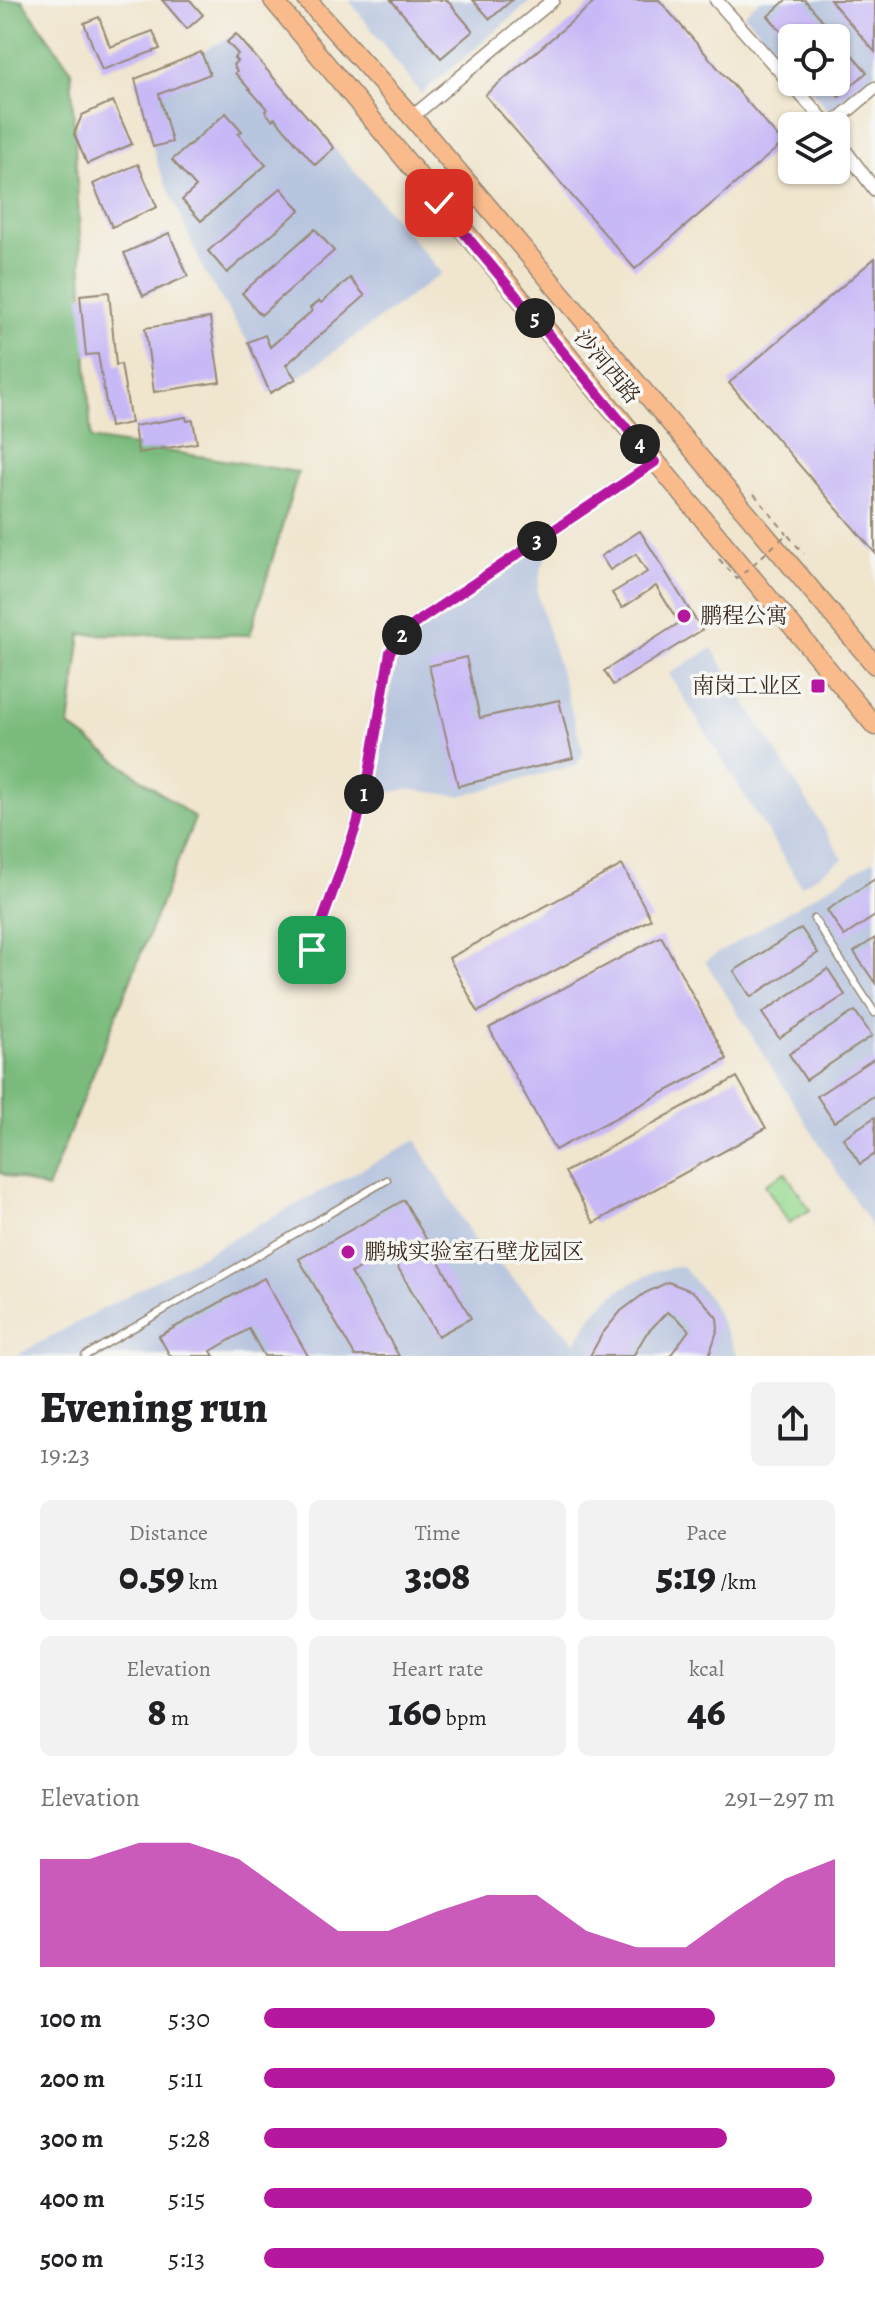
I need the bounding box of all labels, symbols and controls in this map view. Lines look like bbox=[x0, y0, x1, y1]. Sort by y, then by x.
map controls bbox=[778, 24, 850, 184]
button: locate bbox=[778, 24, 850, 96]
button: layers bbox=[778, 112, 850, 184]
pin bbox=[405, 169, 473, 237]
icon: check bbox=[417, 181, 461, 225]
pin: 5 bbox=[515, 298, 555, 338]
text: 5 bbox=[530, 303, 540, 333]
street label: 沙河西路 bbox=[567, 324, 647, 410]
pin: 4 bbox=[620, 424, 660, 464]
text: 4 bbox=[635, 429, 645, 459]
pin: 3 bbox=[517, 521, 557, 561]
text: 3 bbox=[532, 526, 542, 556]
place label: 鹏程公寓 bbox=[700, 601, 788, 631]
marker: 鹏程公寓 bbox=[675, 607, 693, 625]
pin: 2 bbox=[382, 615, 422, 655]
text: 2 bbox=[397, 620, 407, 650]
place label: 南岗工业区 bbox=[692, 671, 802, 701]
marker: 南岗工业区 bbox=[809, 677, 827, 695]
pin: 1 bbox=[344, 774, 384, 814]
text: 1 bbox=[360, 779, 368, 809]
pin bbox=[278, 916, 346, 984]
icon: arrive bbox=[290, 928, 334, 972]
place label: 鹏城实验室石壁龙园区 bbox=[364, 1237, 584, 1267]
marker: 鹏城实验室石壁龙园区 bbox=[339, 1243, 357, 1261]
text: Evening run bbox=[40, 1377, 268, 1437]
button: share bbox=[751, 1382, 835, 1466]
text: 19:23 bbox=[40, 1437, 90, 1472]
text: Distance bbox=[129, 1518, 208, 1548]
text: Time bbox=[415, 1518, 460, 1548]
text: Pace bbox=[686, 1518, 727, 1548]
text: 0.59 bbox=[119, 1548, 184, 1603]
text: 3:08 bbox=[405, 1548, 470, 1603]
text: 5:19 bbox=[656, 1548, 716, 1603]
text: km bbox=[184, 1567, 218, 1597]
text: /km bbox=[716, 1567, 757, 1597]
text: Elevation bbox=[126, 1654, 211, 1684]
text: Heart rate bbox=[392, 1654, 483, 1684]
text: kcal bbox=[689, 1654, 724, 1684]
text: 8 bbox=[148, 1684, 167, 1739]
text: 160 bbox=[388, 1684, 441, 1739]
text: 46 bbox=[688, 1684, 725, 1739]
text: m bbox=[167, 1703, 189, 1733]
text: bpm bbox=[441, 1703, 487, 1733]
text: Elevation bbox=[40, 1780, 140, 1815]
text: 291–297 m bbox=[724, 1780, 835, 1815]
text: 100 m bbox=[40, 2001, 102, 2036]
text: 5:30 bbox=[168, 2001, 210, 2036]
text: 200 m bbox=[40, 2061, 105, 2096]
text: 5:11 bbox=[168, 2061, 203, 2096]
text: 300 m bbox=[40, 2121, 104, 2156]
text: 5:28 bbox=[168, 2121, 210, 2156]
text: 400 m bbox=[40, 2181, 105, 2216]
text: 5:15 bbox=[168, 2181, 205, 2216]
text: 500 m bbox=[40, 2241, 104, 2276]
text: 5:13 bbox=[168, 2241, 205, 2276]

